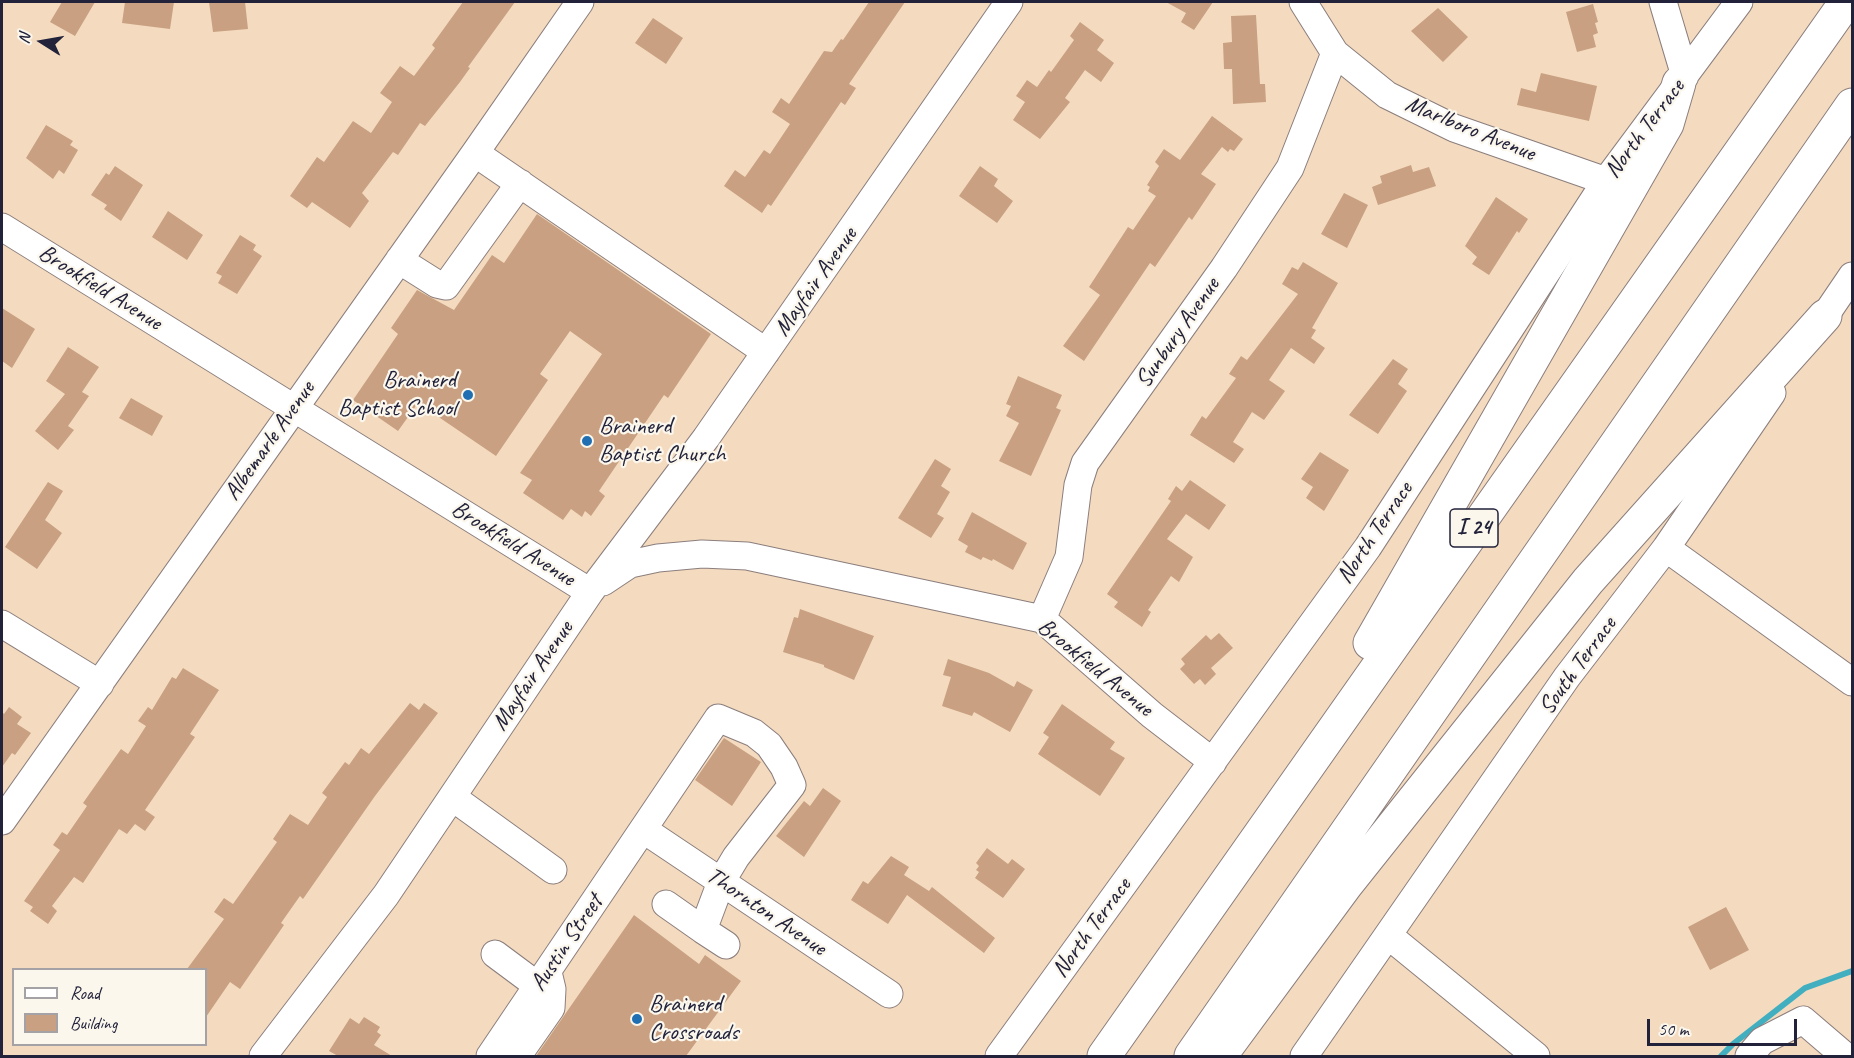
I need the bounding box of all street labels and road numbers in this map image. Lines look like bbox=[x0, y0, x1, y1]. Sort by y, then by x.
street label: North Terrace bbox=[1598, 74, 1692, 184]
street label: Marlboro Avenue bbox=[1401, 90, 1539, 168]
street label: Mayfair Avenue bbox=[768, 222, 864, 342]
street label: Brookfield Avenue bbox=[33, 239, 167, 337]
street label: Sunbury Avenue bbox=[1130, 272, 1226, 394]
street label: Albemarle Avenue bbox=[218, 376, 322, 506]
street label: North Terrace bbox=[1331, 477, 1419, 589]
street label: Brookfield Avenue bbox=[446, 495, 580, 593]
road number: I 24 bbox=[1450, 509, 1498, 547]
street label: South Terrace bbox=[1533, 612, 1623, 720]
street label: Brookfield Avenue bbox=[1032, 613, 1158, 723]
street label: Mayfair Avenue bbox=[486, 616, 580, 736]
street label: Thornton Avenue bbox=[700, 861, 832, 963]
street label: North Terrace bbox=[1046, 872, 1138, 984]
street label: Austin Street bbox=[524, 889, 610, 997]

